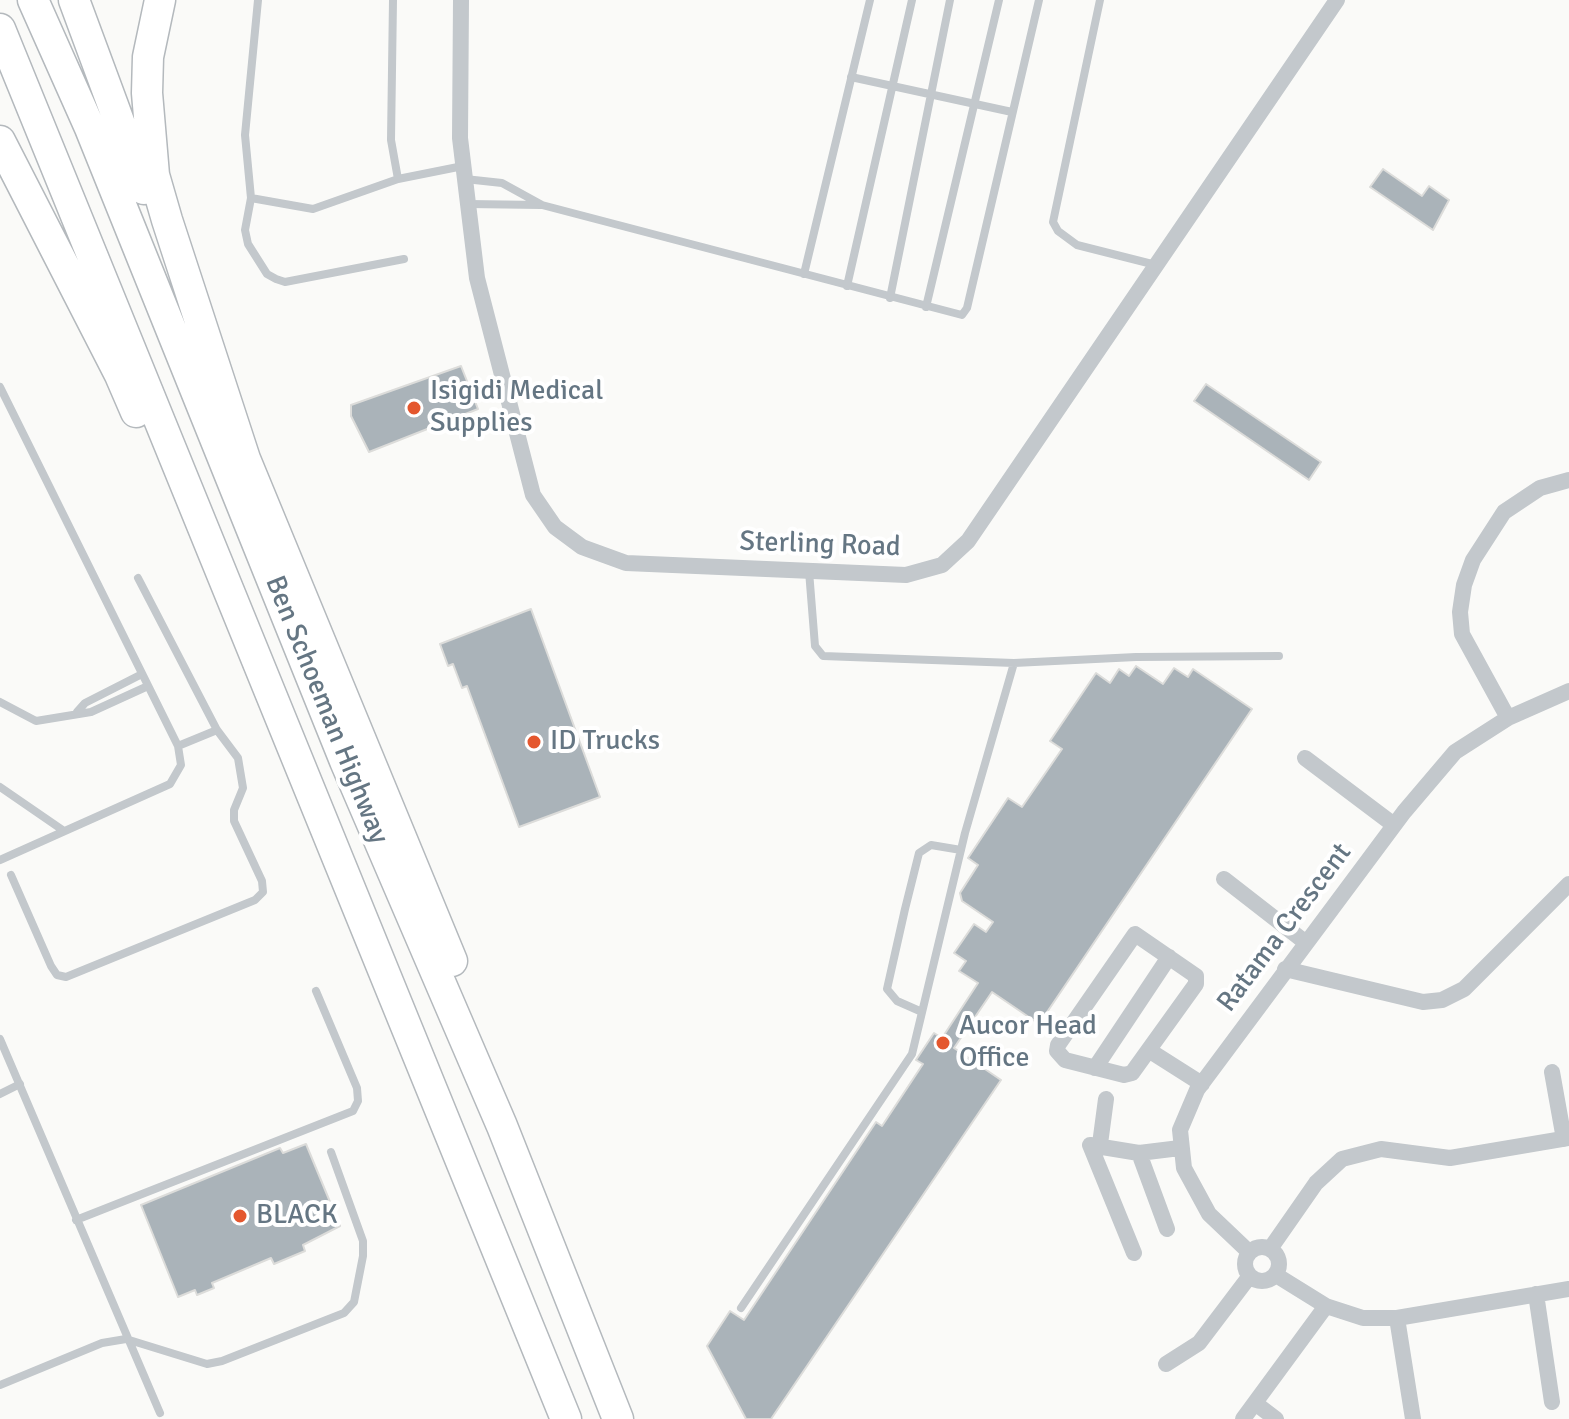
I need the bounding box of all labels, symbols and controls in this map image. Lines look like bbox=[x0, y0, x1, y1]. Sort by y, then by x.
place label: Isigidi Medical Supplies bbox=[430, 375, 603, 441]
marker: Isigidi Medical Supplies bbox=[405, 399, 423, 417]
street label: Sterling Road bbox=[739, 525, 901, 565]
street label: Ben Schoeman Highway bbox=[257, 571, 395, 849]
place label: ID Trucks bbox=[550, 725, 660, 759]
marker: ID Trucks bbox=[525, 733, 543, 751]
street label: Ratama Crescent bbox=[1211, 837, 1359, 1019]
place label: Aucor Head Office bbox=[959, 1010, 1097, 1076]
marker: Aucor Head Office bbox=[934, 1034, 952, 1052]
place label: BLACK bbox=[256, 1199, 338, 1233]
marker: BLACK bbox=[231, 1207, 249, 1225]

